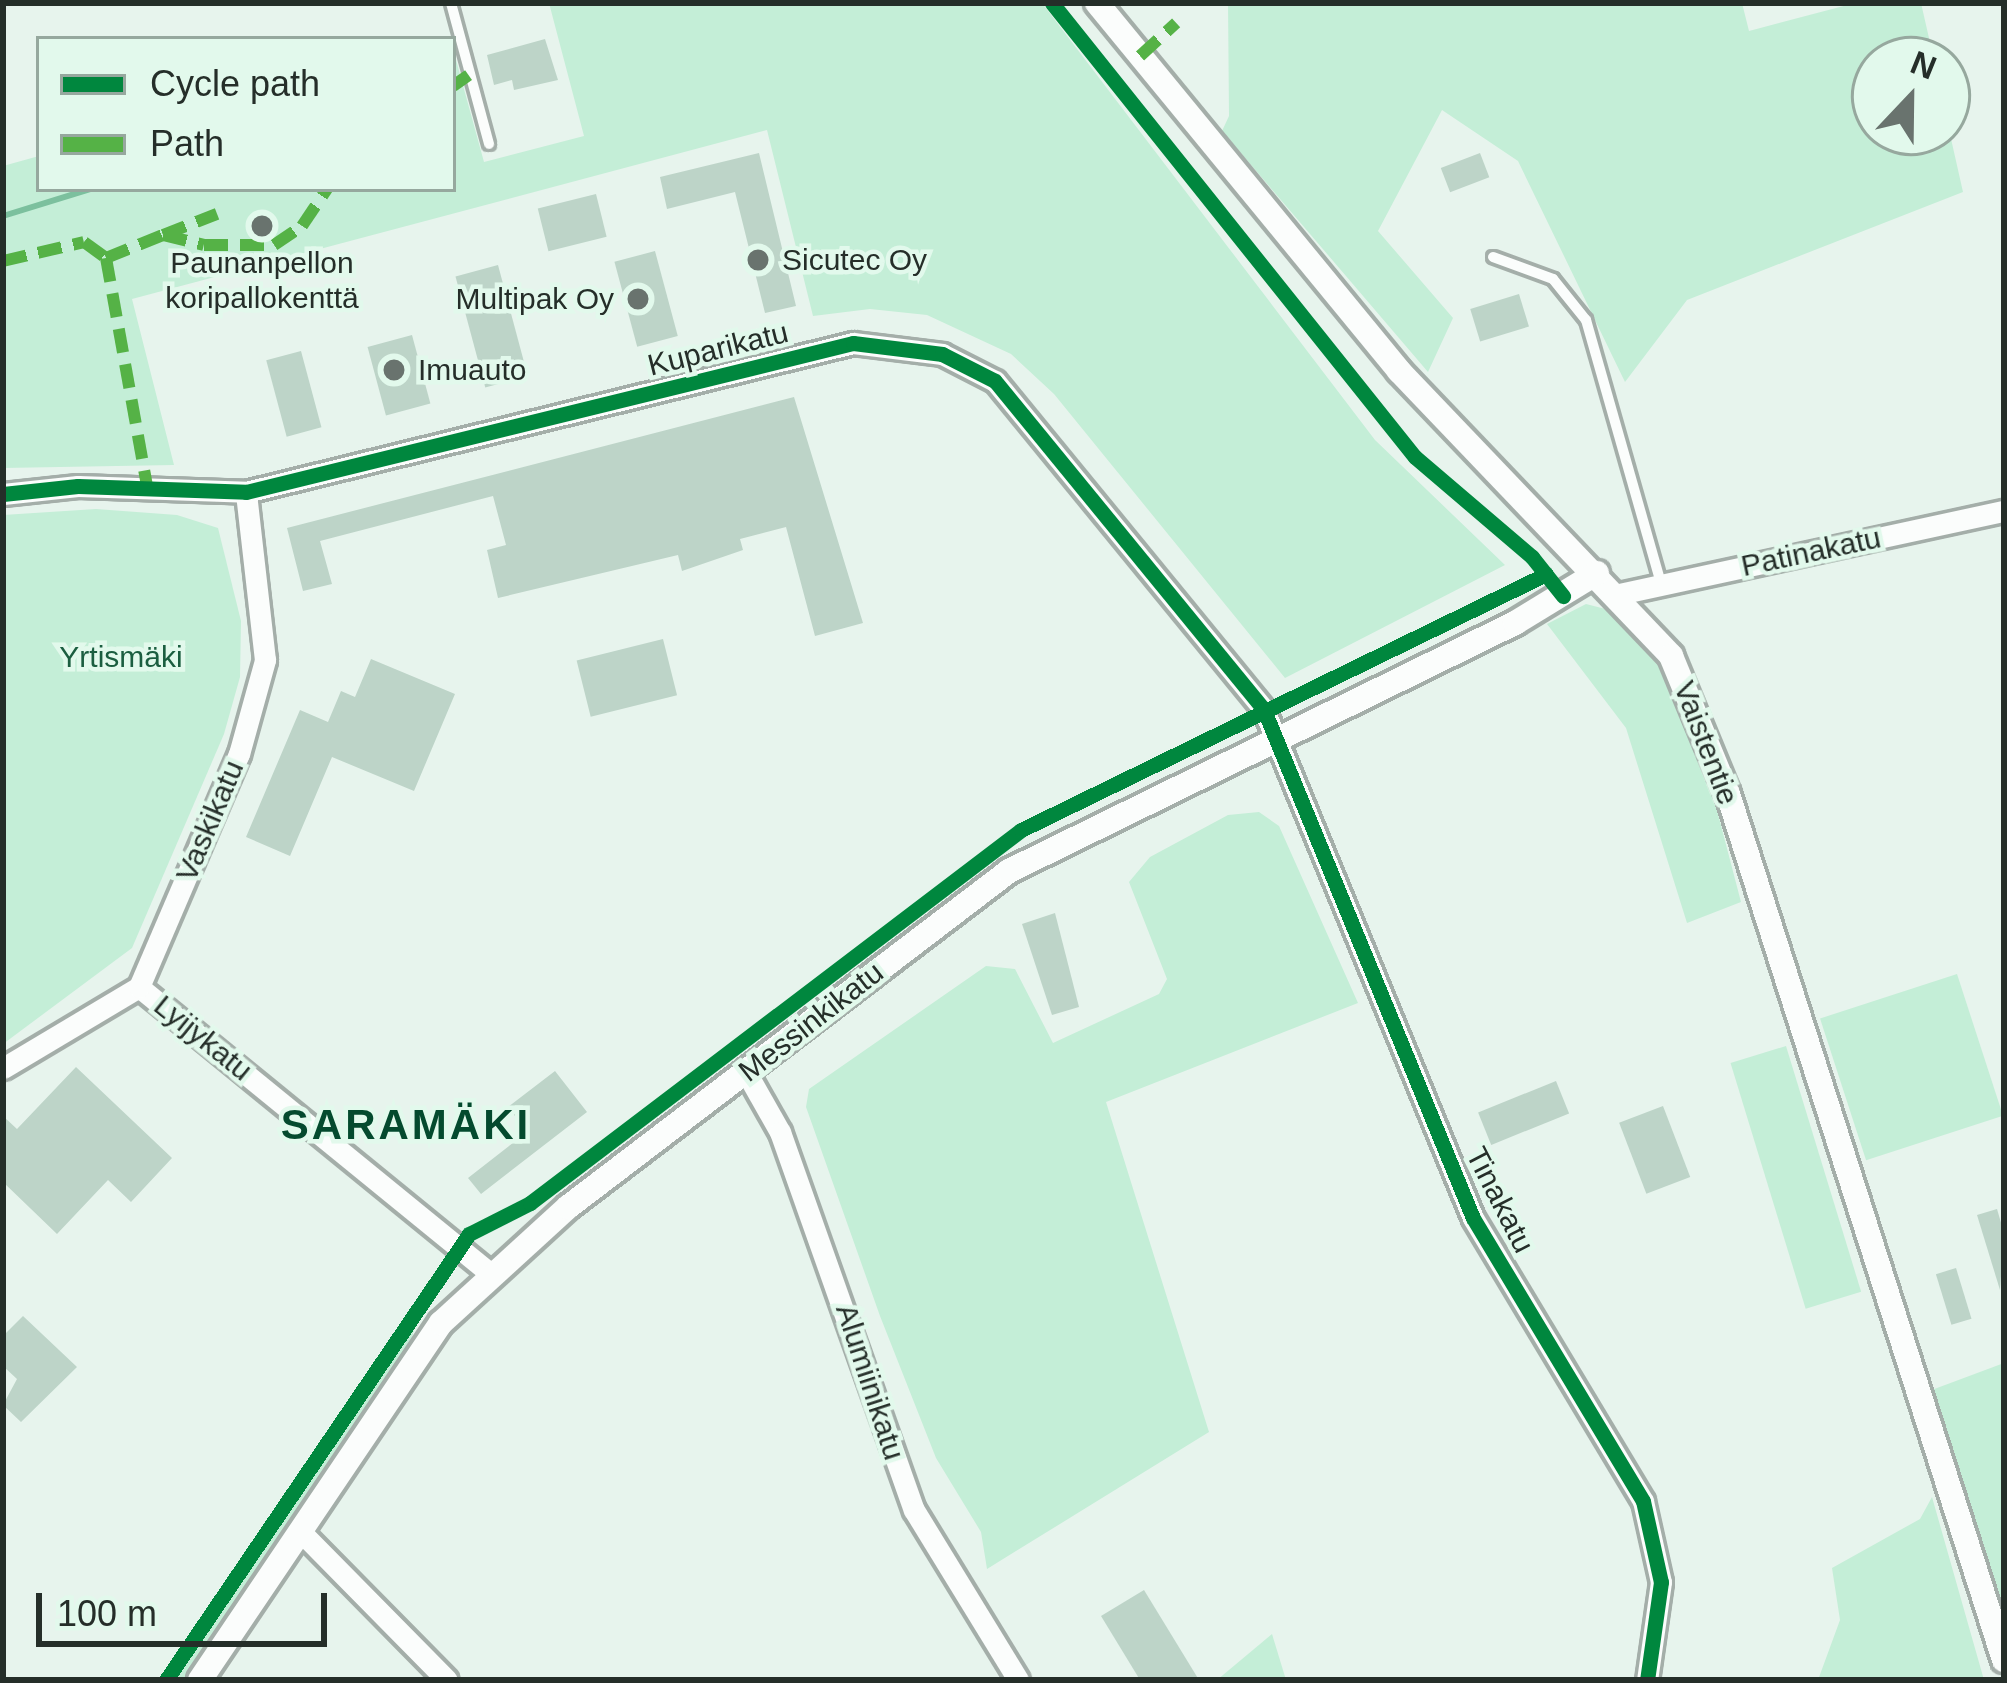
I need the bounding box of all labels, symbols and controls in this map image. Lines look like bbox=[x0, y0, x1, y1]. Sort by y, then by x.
legend bbox=[36, 36, 456, 192]
north arrow bbox=[1851, 36, 1971, 156]
text: N bbox=[1906, 43, 1942, 87]
text: Cycle path bbox=[150, 63, 320, 104]
text: Path bbox=[150, 123, 224, 164]
marker: Paunanpellon koripallokenttä bbox=[249, 213, 275, 239]
place label: Sicutec Oy bbox=[782, 242, 927, 278]
place label: Paunanpellon koripallokenttä bbox=[165, 245, 359, 316]
marker: Sicutec Oy bbox=[745, 247, 771, 273]
place label: Multipak Oy bbox=[456, 281, 614, 317]
marker: Multipak Oy bbox=[625, 286, 651, 312]
street label: Kuparikatu bbox=[644, 314, 792, 384]
place label: Imuauto bbox=[418, 352, 526, 388]
marker: Imuauto bbox=[381, 357, 407, 383]
street label: Patinakatu bbox=[1738, 520, 1884, 584]
park label: Yrtismäki bbox=[59, 639, 183, 675]
street label: Vaistentie bbox=[1666, 676, 1746, 810]
street label: Vaskikatu bbox=[168, 755, 252, 887]
street label: Messinkikatu bbox=[732, 954, 890, 1090]
street label: Lyijykatu bbox=[147, 988, 259, 1088]
district label: SARAMÄKI bbox=[281, 1100, 531, 1150]
street label: Tinakatu bbox=[1458, 1141, 1542, 1259]
street label: Alumiinikatu bbox=[828, 1300, 912, 1464]
scale bar bbox=[42, 1569, 333, 1643]
text: 100 m bbox=[57, 1593, 157, 1634]

